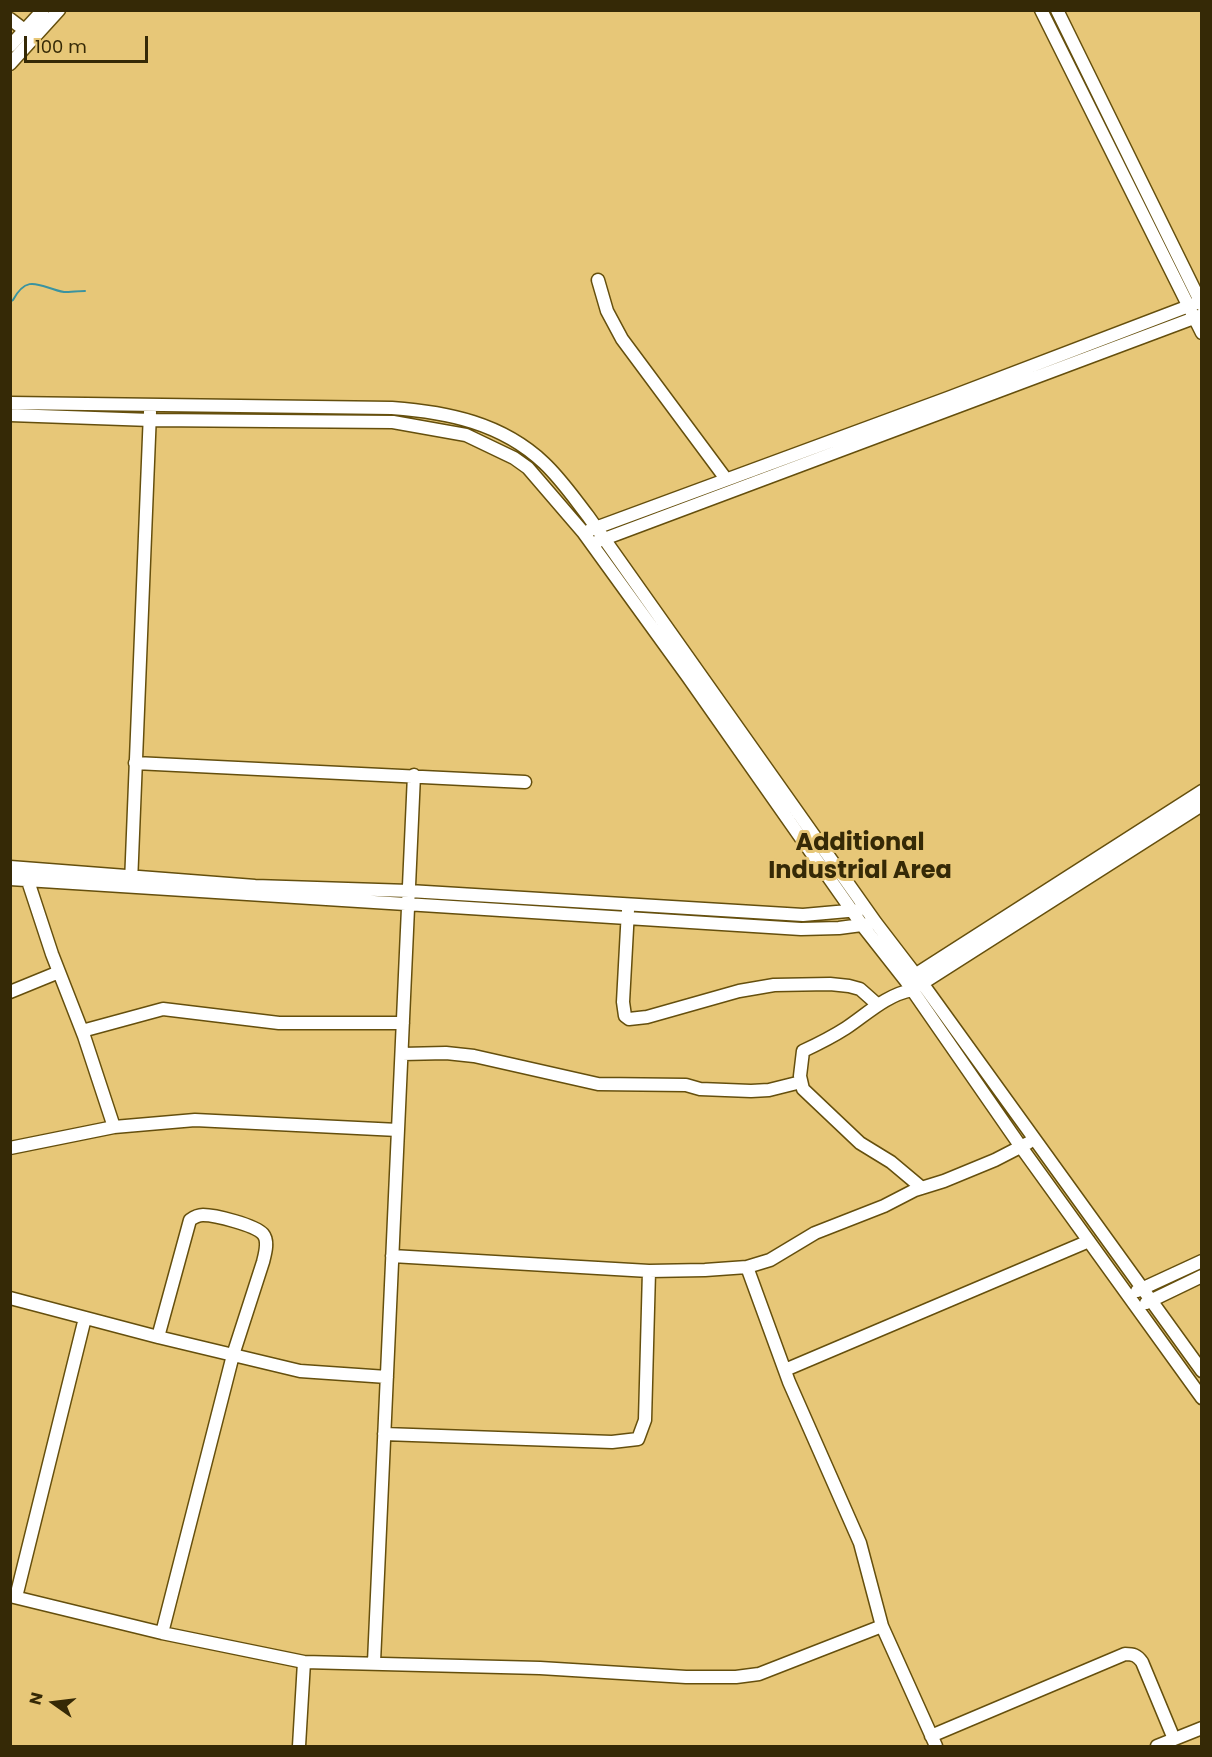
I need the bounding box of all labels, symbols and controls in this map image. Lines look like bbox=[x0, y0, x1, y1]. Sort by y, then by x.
scale bar bbox=[27, 24, 152, 62]
text: 100 m bbox=[35, 34, 87, 59]
district label: Additional Industrial Area bbox=[768, 830, 952, 886]
north arrow bbox=[24, 1673, 84, 1733]
text: N bbox=[23, 1690, 49, 1707]

